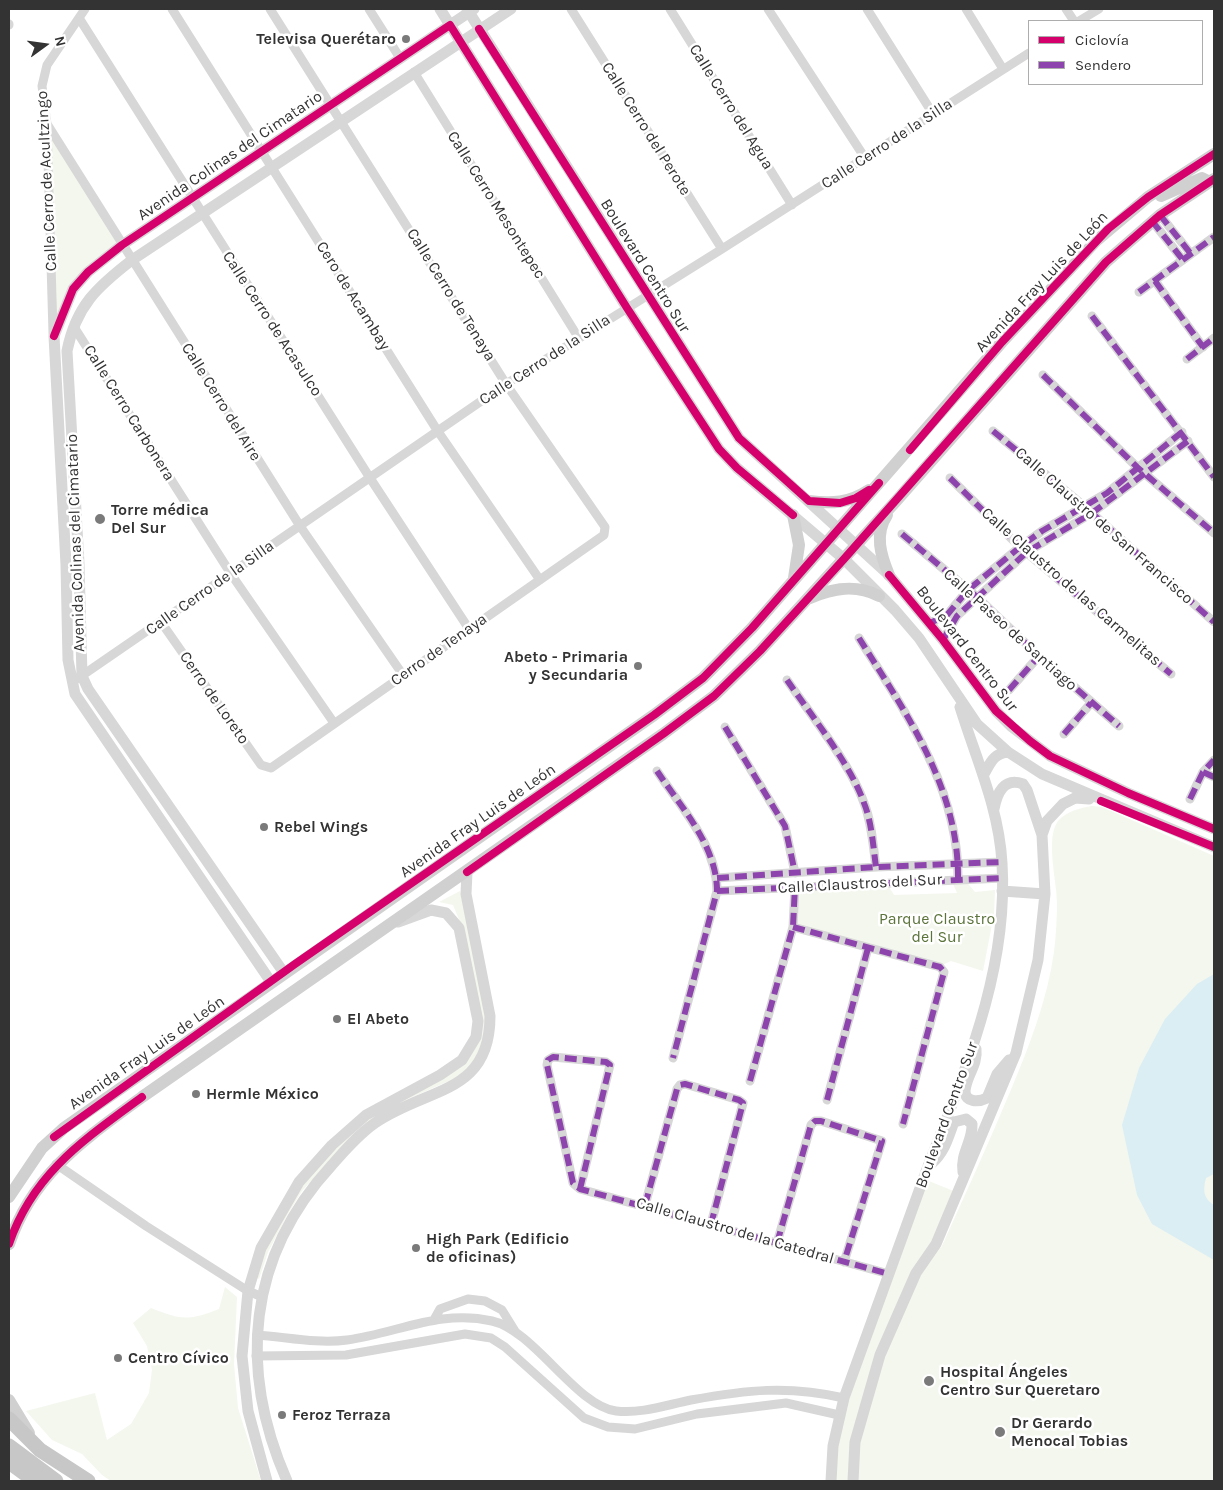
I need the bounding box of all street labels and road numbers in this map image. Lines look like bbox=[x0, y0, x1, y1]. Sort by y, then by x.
street label: Calle Cerro del Agua bbox=[685, 41, 777, 173]
street label: Calle Cerro del Perote bbox=[597, 59, 695, 199]
street label: Avenida Colinas del Cimatario bbox=[134, 87, 326, 225]
street label: Calle Cerro de Acultzingo bbox=[33, 90, 61, 272]
street label: Calle Cerro de la Silla bbox=[818, 94, 956, 194]
street label: Calle Cerro Mesontepec bbox=[443, 128, 549, 282]
street label: Boulevard Centro Sur bbox=[596, 196, 694, 336]
street label: Avenida Fray Luis de León bbox=[972, 208, 1112, 356]
street label: Calle Cerro de Tenaya bbox=[402, 225, 500, 365]
street label: Cero de Acambay bbox=[312, 238, 394, 354]
street label: Calle Cerro de Acasulco bbox=[218, 248, 326, 400]
street label: Calle Cerro de la Silla bbox=[476, 310, 614, 410]
street label: Calle Cerro del Aire bbox=[177, 339, 265, 465]
street label: Calle Cerro Carbonera bbox=[79, 341, 179, 485]
street label: Avenida Colinas del Cimatario bbox=[63, 433, 89, 653]
street label: Calle Claustro de San Francisco bbox=[1011, 443, 1197, 609]
street label: Calle Claustro de las Carmelitas bbox=[977, 504, 1165, 670]
street label: Calle Cerro de la Silla bbox=[142, 536, 278, 640]
street label: Calle Paseo de Santiago bbox=[939, 565, 1081, 695]
street label: Boulevard Centro Sur bbox=[912, 582, 1022, 716]
street label: Cerro de Tenaya bbox=[387, 610, 491, 690]
street label: Cerro de Loreto bbox=[175, 648, 253, 748]
street label: Avenida Fray Luis de León bbox=[396, 760, 560, 882]
street label: Calle Claustros del Sur bbox=[777, 870, 943, 898]
street label: Avenida Fray Luis de León bbox=[65, 992, 229, 1114]
street label: Boulevard Centro Sur bbox=[912, 1039, 982, 1191]
street label: Calle Claustro de la Catedral bbox=[634, 1194, 836, 1268]

